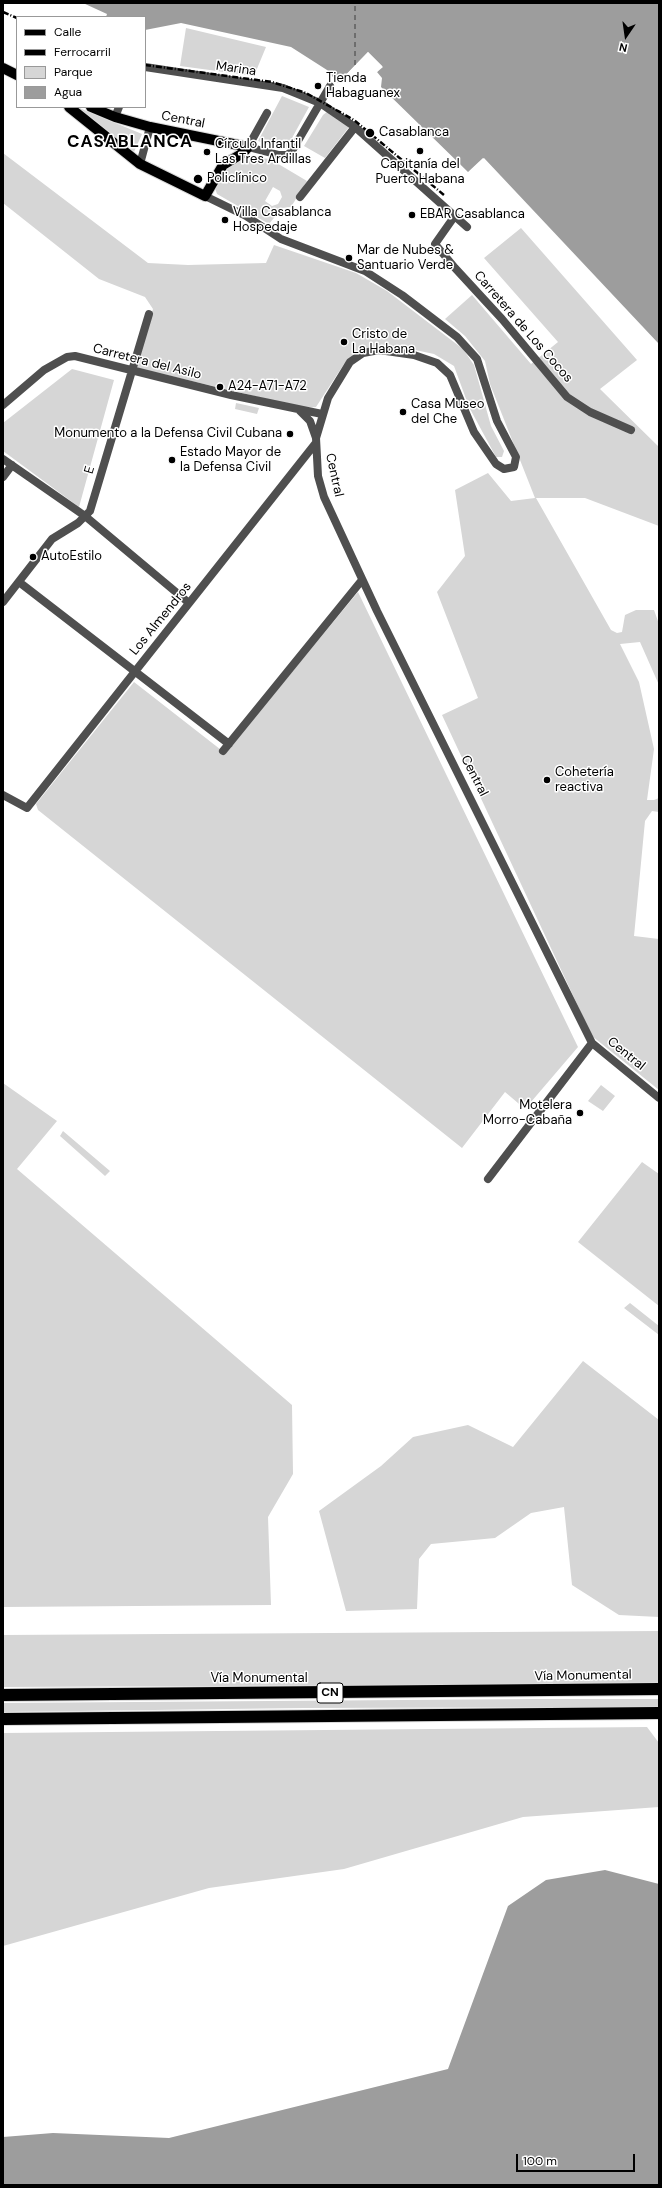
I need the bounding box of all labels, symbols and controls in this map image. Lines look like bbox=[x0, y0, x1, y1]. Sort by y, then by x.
legend bbox=[16, 16, 146, 108]
north arrow bbox=[606, 16, 646, 56]
text: Calle bbox=[54, 24, 81, 40]
text: N bbox=[618, 40, 629, 55]
text: Ferrocarril bbox=[54, 44, 111, 60]
street label: Marina bbox=[215, 58, 257, 80]
text: Parque bbox=[54, 64, 93, 80]
place label: Tienda Habaguanex bbox=[326, 71, 400, 102]
marker: Tienda Habaguanex bbox=[313, 81, 323, 91]
text: Agua bbox=[54, 84, 82, 100]
street label: Central bbox=[160, 108, 206, 132]
place label: Casablanca bbox=[379, 125, 449, 141]
marker: Casablanca bbox=[364, 127, 376, 139]
district label: CASABLANCA bbox=[67, 133, 193, 153]
place label: Círculo Infantil Las Tres Ardillas bbox=[215, 137, 311, 168]
marker: Capitanía del Puerto Habana bbox=[415, 146, 425, 156]
marker: Círculo Infantil Las Tres Ardillas bbox=[202, 147, 212, 157]
place label: Capitanía del Puerto Habana bbox=[376, 157, 464, 188]
place label: Policlínico bbox=[207, 171, 267, 187]
marker: Policlínico bbox=[192, 173, 204, 185]
place label: Villa Casablanca Hospedaje bbox=[233, 205, 331, 236]
place label: EBAR Casablanca bbox=[420, 207, 525, 223]
marker: EBAR Casablanca bbox=[407, 210, 417, 220]
marker: Villa Casablanca Hospedaje bbox=[220, 215, 230, 225]
place label: Mar de Nubes & Santuario Verde bbox=[357, 243, 454, 274]
marker: Mar de Nubes & Santuario Verde bbox=[344, 253, 354, 263]
street label: Carretera de Los Cocos bbox=[470, 268, 576, 386]
place label: Cristo de La Habana bbox=[352, 327, 415, 358]
marker: Cristo de La Habana bbox=[339, 337, 349, 347]
street label: Carretera del Asilo bbox=[91, 341, 203, 383]
place label: A24-A71-A72 bbox=[228, 379, 307, 395]
marker: A24-A71-A72 bbox=[215, 382, 225, 392]
place label: Casa Museo del Che bbox=[411, 397, 484, 428]
marker: Casa Museo del Che bbox=[398, 407, 408, 417]
place label: Monumento a la Defensa Civil Cubana bbox=[54, 426, 282, 442]
marker: Monumento a la Defensa Civil Cubana bbox=[285, 429, 295, 439]
place label: Estado Mayor de la Defensa Civil bbox=[180, 445, 281, 476]
street label: Central bbox=[322, 452, 346, 498]
marker: Estado Mayor de la Defensa Civil bbox=[167, 455, 177, 465]
street label: E bbox=[81, 464, 99, 476]
place label: AutoEstilo bbox=[41, 549, 102, 565]
marker: AutoEstilo bbox=[28, 552, 38, 562]
street label: Los Almendros bbox=[127, 579, 195, 659]
street label: Central bbox=[457, 753, 491, 799]
place label: Cohetería reactiva bbox=[555, 765, 614, 796]
marker: Cohetería reactiva bbox=[542, 775, 552, 785]
street label: Central bbox=[604, 1034, 648, 1074]
place label: Motelera Morro-Cabaña bbox=[483, 1098, 572, 1129]
marker: Motelera Morro-Cabaña bbox=[575, 1108, 585, 1118]
street label: Vía Monumental bbox=[534, 1667, 632, 1685]
street label: Vía Monumental bbox=[210, 1671, 308, 1687]
road number: CN bbox=[317, 1683, 343, 1703]
scale bar bbox=[518, 2146, 637, 2172]
text: 100 m bbox=[523, 2153, 557, 2169]

